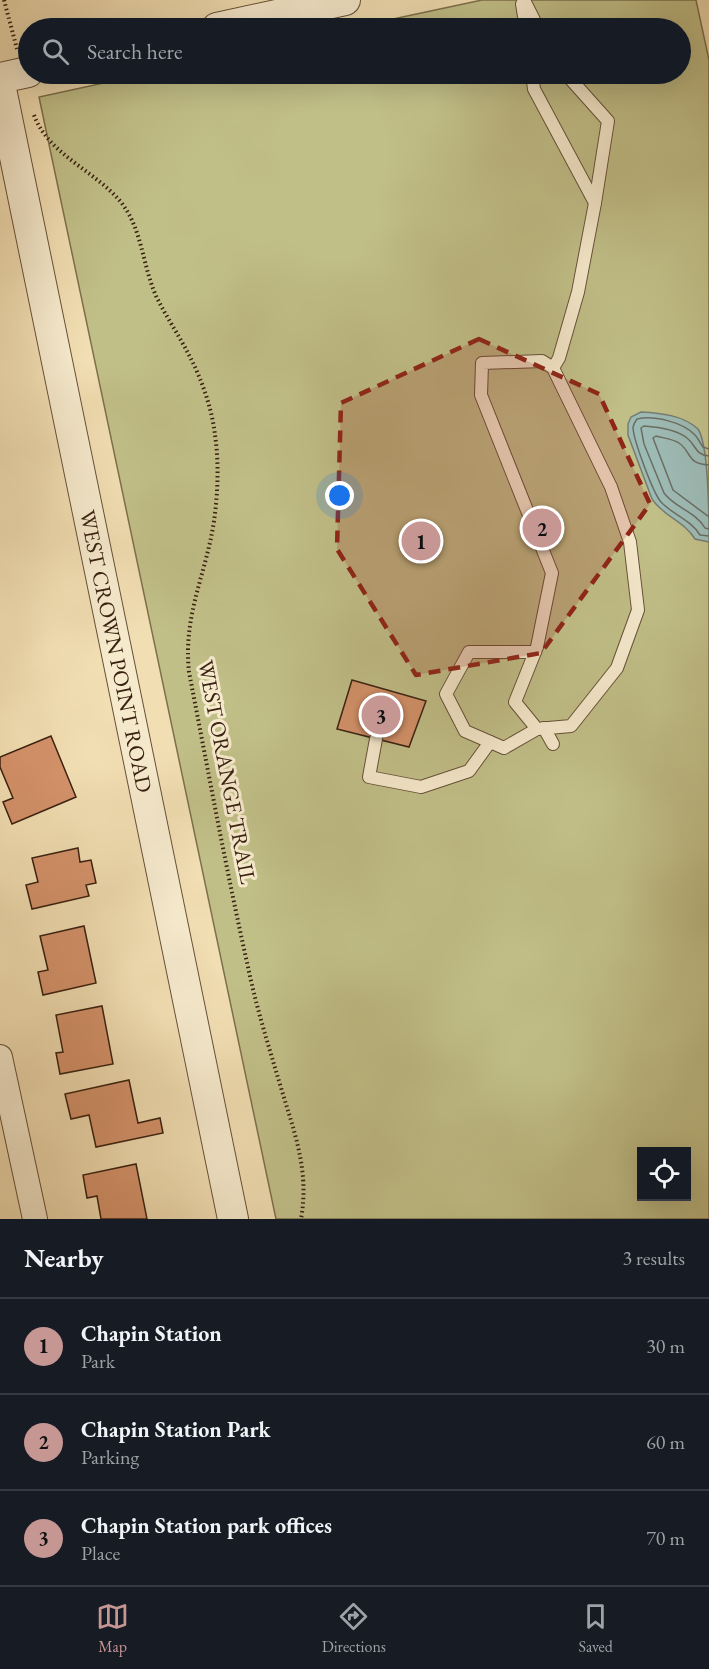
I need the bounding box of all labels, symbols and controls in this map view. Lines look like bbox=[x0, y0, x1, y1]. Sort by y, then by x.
search box bbox=[18, 18, 691, 84]
icon: search bbox=[39, 35, 72, 68]
text: Search here bbox=[87, 37, 182, 66]
your location bbox=[325, 481, 354, 510]
pin: 2 bbox=[522, 506, 562, 550]
street label: WEST CROWN POINT ROAD bbox=[73, 507, 160, 795]
pin: 1 bbox=[402, 518, 440, 564]
street label: WEST ORANGE TRAIL bbox=[191, 658, 263, 887]
pin: 3 bbox=[362, 692, 400, 738]
map controls bbox=[637, 1147, 691, 1201]
button: locate bbox=[637, 1147, 691, 1201]
text: Nearby bbox=[24, 1241, 104, 1275]
text: 3 results bbox=[622, 1245, 685, 1271]
text: Chapin Station bbox=[81, 1319, 222, 1348]
text: 1 bbox=[38, 1333, 49, 1359]
text: 30 m bbox=[646, 1333, 685, 1359]
text: Park bbox=[81, 1348, 115, 1374]
text: Chapin Station Park bbox=[81, 1415, 271, 1444]
text: 2 bbox=[38, 1429, 49, 1455]
text: 60 m bbox=[646, 1429, 685, 1455]
text: Parking bbox=[81, 1444, 139, 1470]
text: Chapin Station park offices bbox=[81, 1511, 332, 1540]
text: 3 bbox=[38, 1525, 49, 1551]
text: 70 m bbox=[646, 1525, 685, 1551]
text: Place bbox=[81, 1540, 120, 1566]
tab: Map bbox=[96, 1600, 129, 1657]
tab: Directions bbox=[322, 1600, 386, 1657]
tab: Saved bbox=[578, 1600, 613, 1657]

